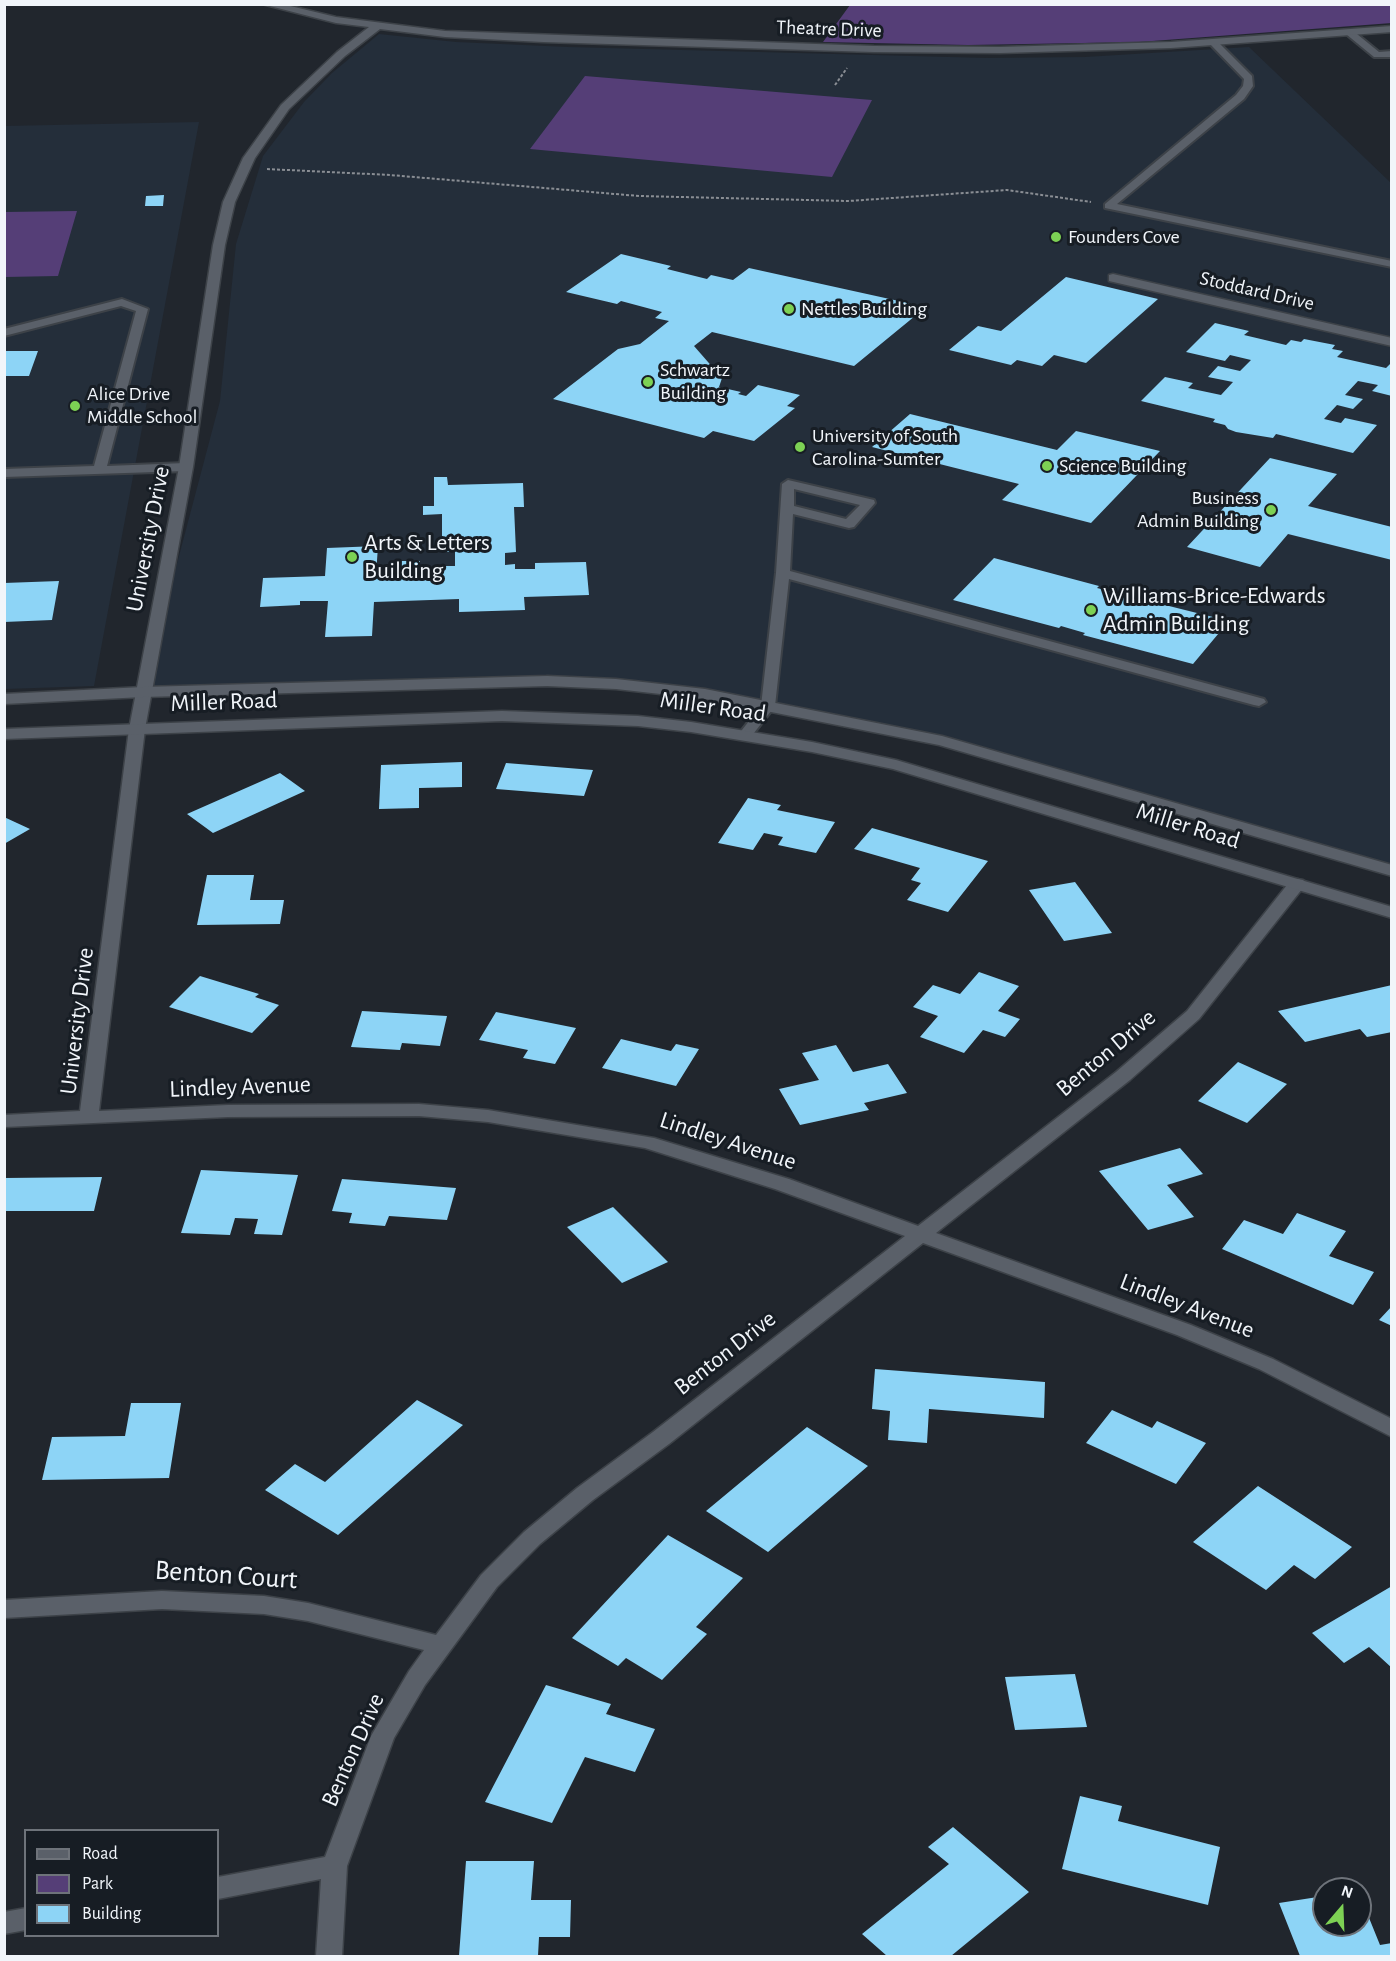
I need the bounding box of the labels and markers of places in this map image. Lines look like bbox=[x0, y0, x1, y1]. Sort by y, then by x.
place label: Founders Cove bbox=[1068, 225, 1180, 249]
marker: Founders Cove bbox=[1049, 230, 1063, 244]
place label: Nettles Building bbox=[801, 297, 927, 321]
marker: Nettles Building bbox=[782, 302, 796, 316]
place label: Schwartz Building bbox=[660, 358, 730, 405]
marker: Schwartz Building bbox=[641, 375, 655, 389]
place label: Alice Drive Middle School bbox=[87, 382, 198, 429]
marker: Alice Drive Middle School bbox=[68, 399, 82, 413]
place label: University of South Carolina-Sumter bbox=[812, 424, 958, 471]
marker: University of South Carolina-Sumter bbox=[793, 440, 807, 454]
place label: Science Building bbox=[1059, 454, 1186, 478]
marker: Science Building bbox=[1040, 459, 1054, 473]
place label: Business Admin Building bbox=[1137, 486, 1259, 533]
marker: Business Admin Building bbox=[1264, 503, 1278, 517]
place label: Arts & Letters Building bbox=[364, 529, 490, 585]
marker: Arts & Letters Building bbox=[345, 550, 359, 564]
place label: Williams-Brice-Edwards Admin Building bbox=[1103, 582, 1326, 638]
marker: Williams-Brice-Edwards Admin Building bbox=[1084, 603, 1098, 617]

